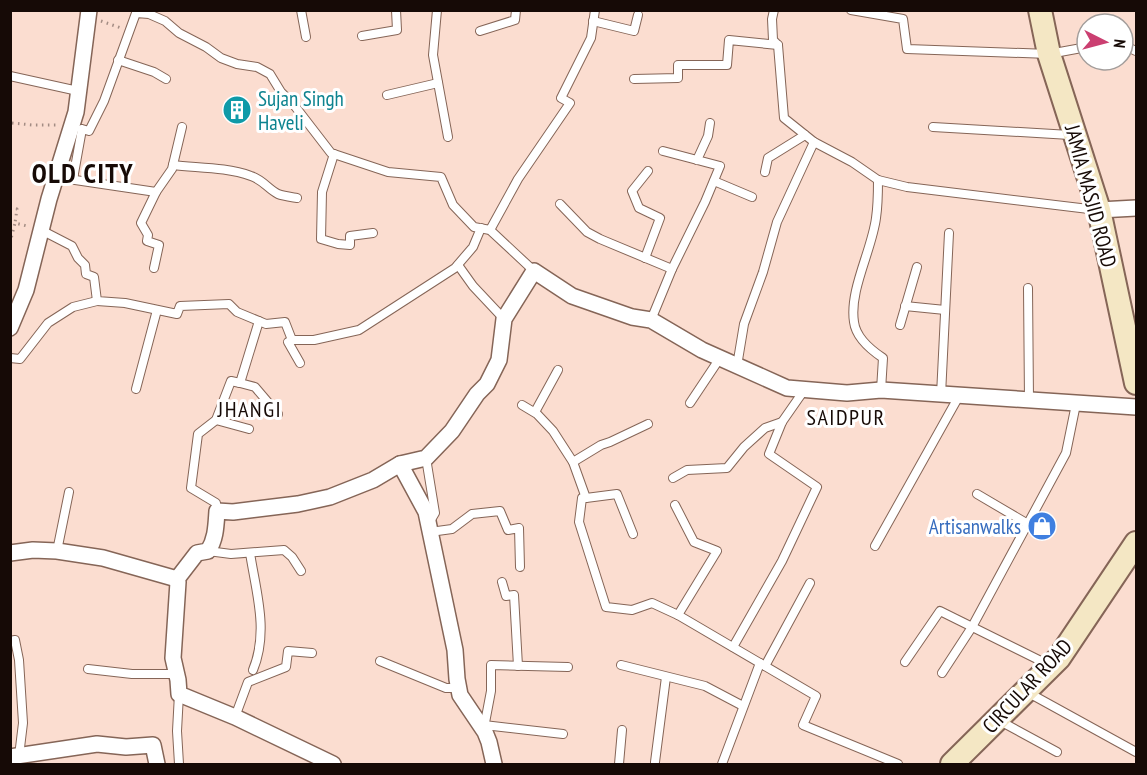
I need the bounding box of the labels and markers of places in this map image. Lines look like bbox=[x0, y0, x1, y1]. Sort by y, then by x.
place label: Sujan Singh Haveli bbox=[258, 85, 344, 136]
building icon: Sujan Singh Haveli bbox=[221, 94, 253, 126]
shop icon: Artisanwalks bbox=[1026, 510, 1058, 542]
place label: Artisanwalks bbox=[929, 513, 1021, 540]

